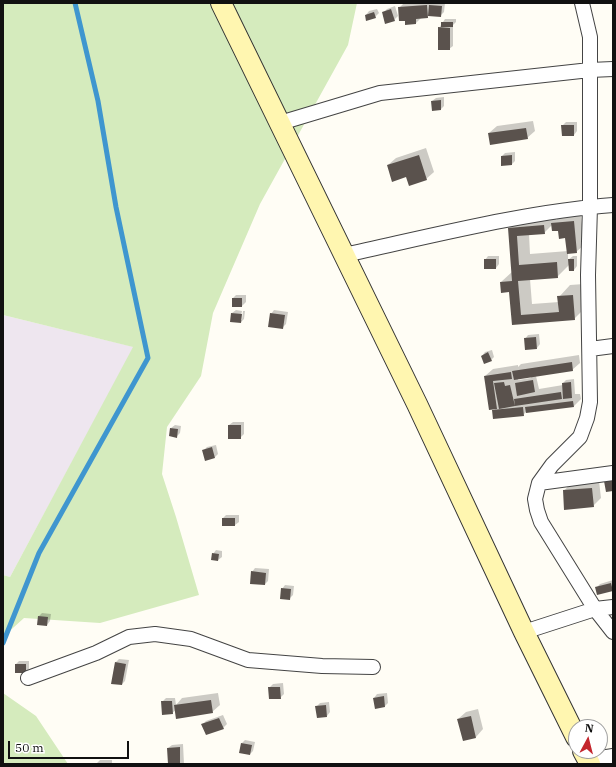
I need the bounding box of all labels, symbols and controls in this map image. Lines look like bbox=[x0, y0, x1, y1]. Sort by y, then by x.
north arrow bbox=[568, 719, 608, 759]
text: N bbox=[584, 721, 595, 736]
scale bar bbox=[10, 733, 131, 759]
text: 50 m bbox=[15, 740, 44, 755]

